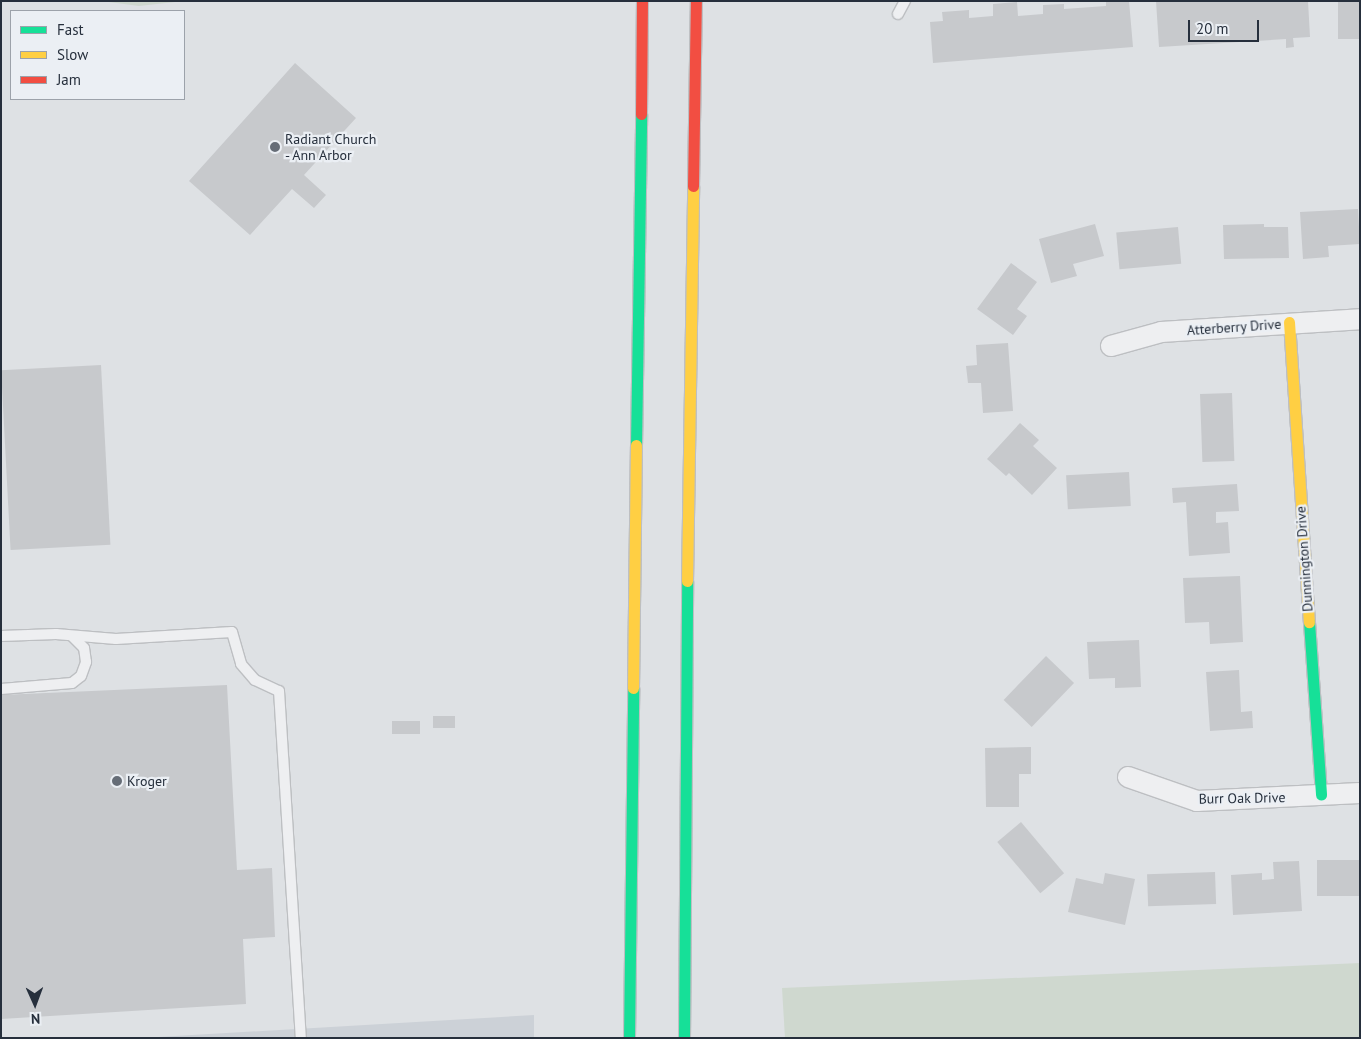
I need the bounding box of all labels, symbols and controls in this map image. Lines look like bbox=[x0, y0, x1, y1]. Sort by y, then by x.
legend bbox=[10, 10, 185, 100]
scale bar bbox=[1191, 10, 1262, 42]
text: 20 m bbox=[1196, 19, 1229, 38]
text: Fast bbox=[57, 20, 84, 39]
text: Slow bbox=[57, 45, 88, 64]
text: Jam bbox=[57, 70, 81, 89]
place label: Radiant Church - Ann Arbor bbox=[285, 131, 376, 164]
marker: Radiant Church - Ann Arbor bbox=[269, 141, 281, 153]
street label: Atterberry Drive bbox=[1186, 315, 1282, 339]
street label: Dunnington Drive bbox=[1292, 506, 1316, 612]
place label: Kroger bbox=[127, 773, 167, 789]
marker: Kroger bbox=[111, 775, 123, 787]
street label: Burr Oak Drive bbox=[1198, 789, 1286, 807]
north arrow bbox=[10, 979, 60, 1029]
text: N bbox=[31, 1010, 40, 1028]

